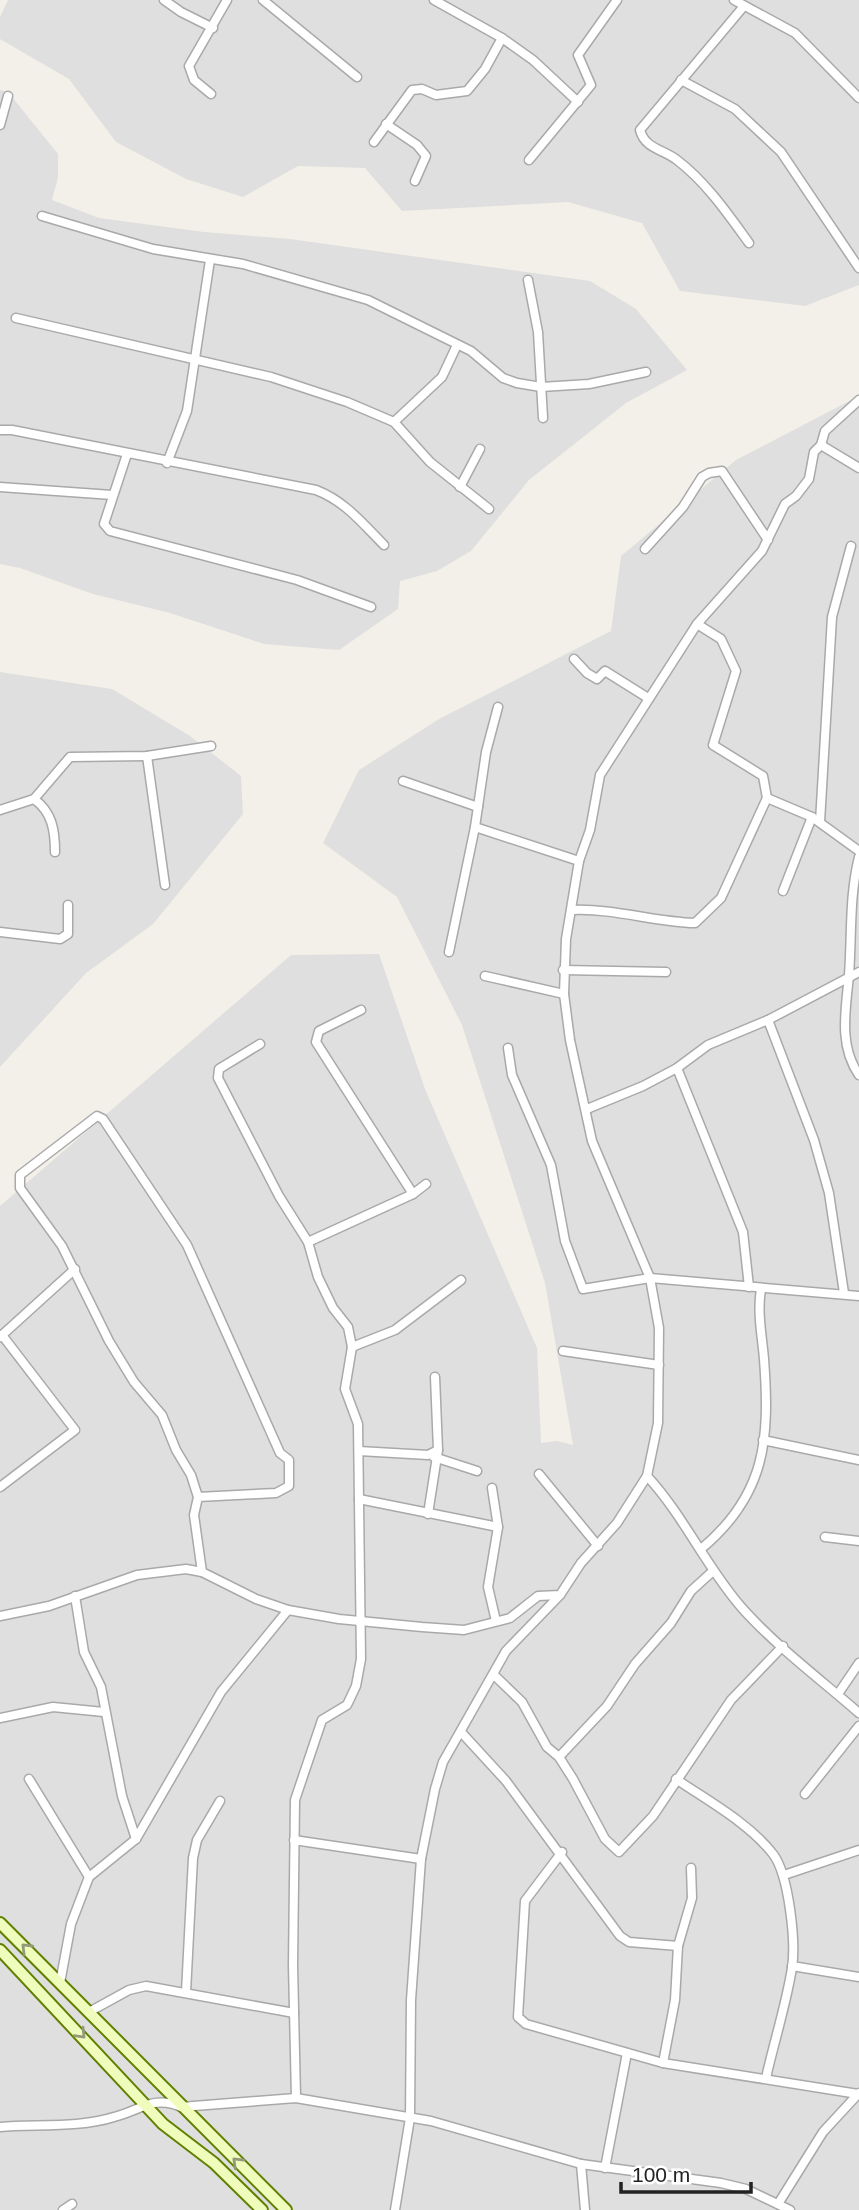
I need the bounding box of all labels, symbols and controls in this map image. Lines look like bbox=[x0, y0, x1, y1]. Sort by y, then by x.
one-way arrow bbox=[21, 1944, 34, 1957]
one-way arrow bbox=[72, 2026, 85, 2039]
scale bar bbox=[621, 2150, 750, 2194]
one-way arrow bbox=[233, 2158, 246, 2171]
text: 100 m bbox=[632, 2163, 690, 2186]

